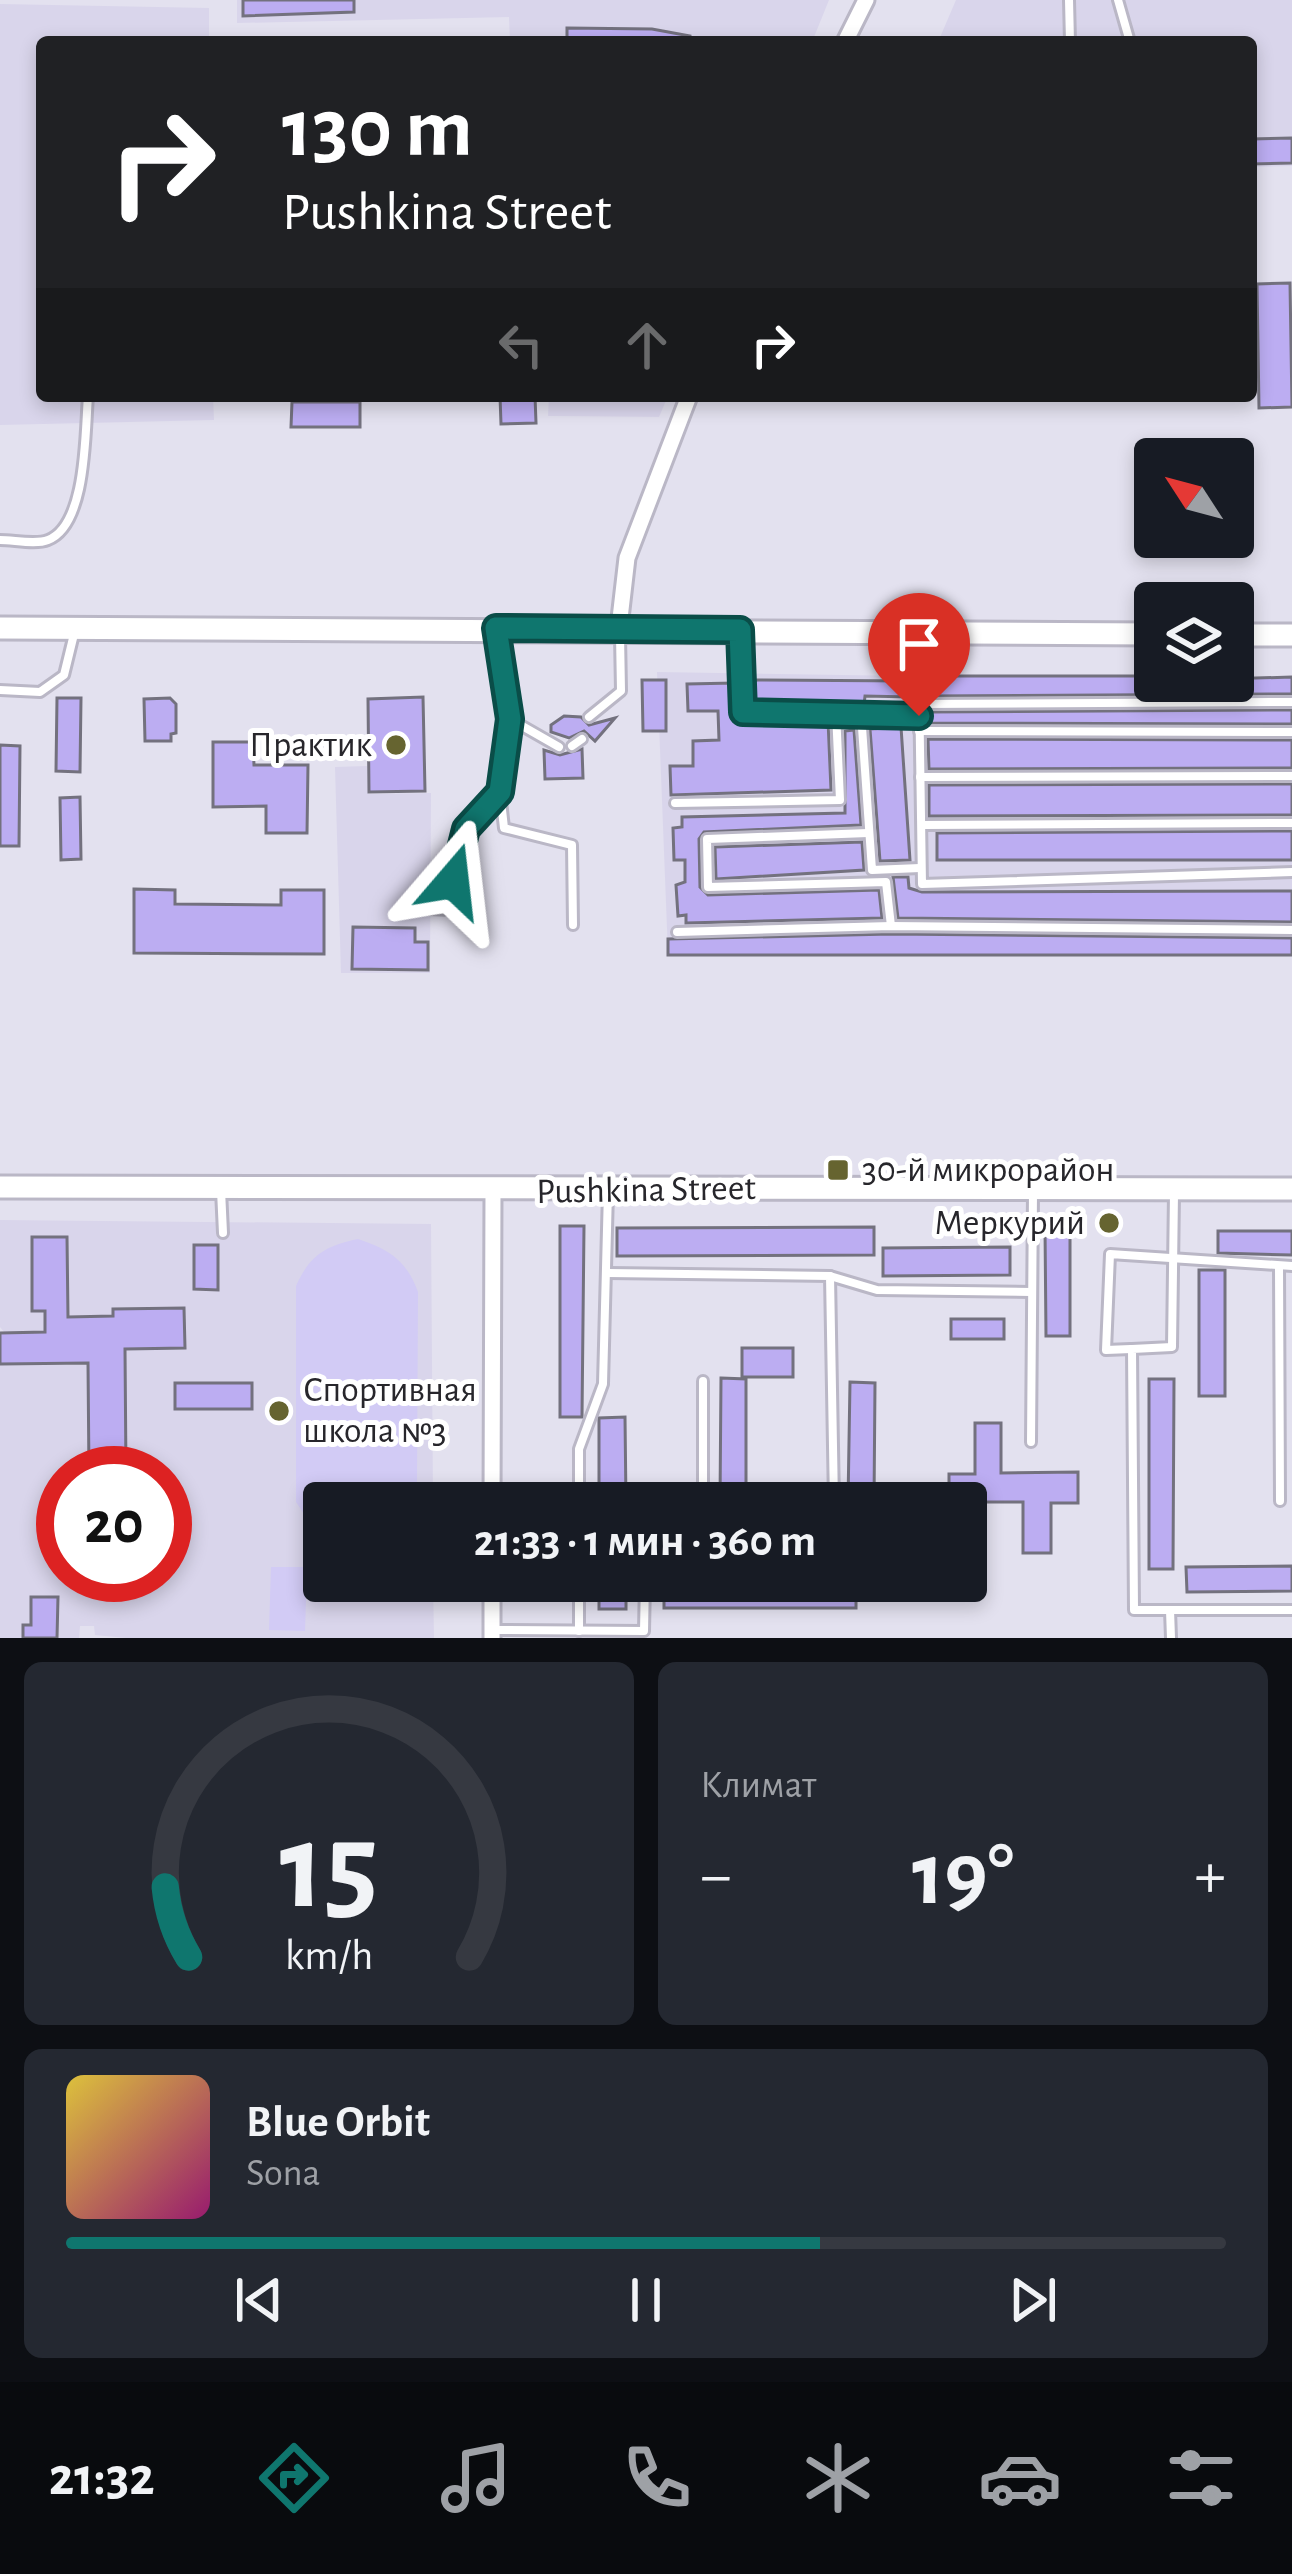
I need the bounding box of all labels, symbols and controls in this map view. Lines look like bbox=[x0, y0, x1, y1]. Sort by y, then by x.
icon: right bbox=[84, 84, 240, 240]
text: 130 m bbox=[282, 88, 473, 172]
text: Pushkina Street bbox=[282, 186, 611, 240]
icon: left bbox=[488, 312, 554, 378]
icon: ahead bbox=[614, 312, 680, 378]
icon: right bbox=[740, 312, 806, 378]
north arrow bbox=[1134, 438, 1254, 558]
map controls bbox=[1134, 438, 1254, 702]
button: layers bbox=[1134, 582, 1254, 702]
pin bbox=[868, 593, 970, 716]
icon: arrive bbox=[886, 611, 952, 677]
place label: Практик bbox=[249, 727, 372, 763]
marker: Практик bbox=[383, 732, 409, 758]
position arrow bbox=[390, 818, 516, 944]
place label: 30-й микрорайон bbox=[862, 1152, 1114, 1188]
marker: 30-й микрорайон bbox=[825, 1157, 851, 1183]
street label: Pushkina Street bbox=[536, 1170, 757, 1210]
place label: Меркурий bbox=[934, 1205, 1085, 1241]
marker: Меркурий bbox=[1096, 1210, 1122, 1236]
place label: Спортивная школа №3 bbox=[303, 1372, 477, 1449]
marker: Спортивная школа №3 bbox=[266, 1398, 292, 1424]
speed limit sign: 20 bbox=[36, 1446, 192, 1602]
text: 21:33 · 1 мин · 360 m bbox=[474, 1519, 816, 1564]
text: Климат bbox=[700, 1766, 816, 1805]
text: 15 bbox=[280, 1806, 378, 1931]
text: 19° bbox=[912, 1831, 1014, 1921]
text: − bbox=[700, 1843, 732, 1909]
text: + bbox=[1194, 1843, 1226, 1909]
text: km/h bbox=[285, 1934, 373, 1977]
text: Blue Orbit bbox=[246, 2100, 430, 2145]
text: Sona bbox=[246, 2154, 321, 2193]
icon: previous bbox=[226, 2267, 292, 2333]
icon: pause bbox=[613, 2267, 679, 2333]
icon: next bbox=[1000, 2267, 1066, 2333]
icon: directions bbox=[252, 2436, 336, 2520]
icon: music bbox=[434, 2436, 518, 2520]
icon: phone bbox=[615, 2436, 699, 2520]
icon: climate bbox=[796, 2436, 880, 2520]
icon: car bbox=[978, 2436, 1062, 2520]
icon: filters bbox=[1159, 2436, 1243, 2520]
text: 21:32 bbox=[49, 2451, 155, 2505]

